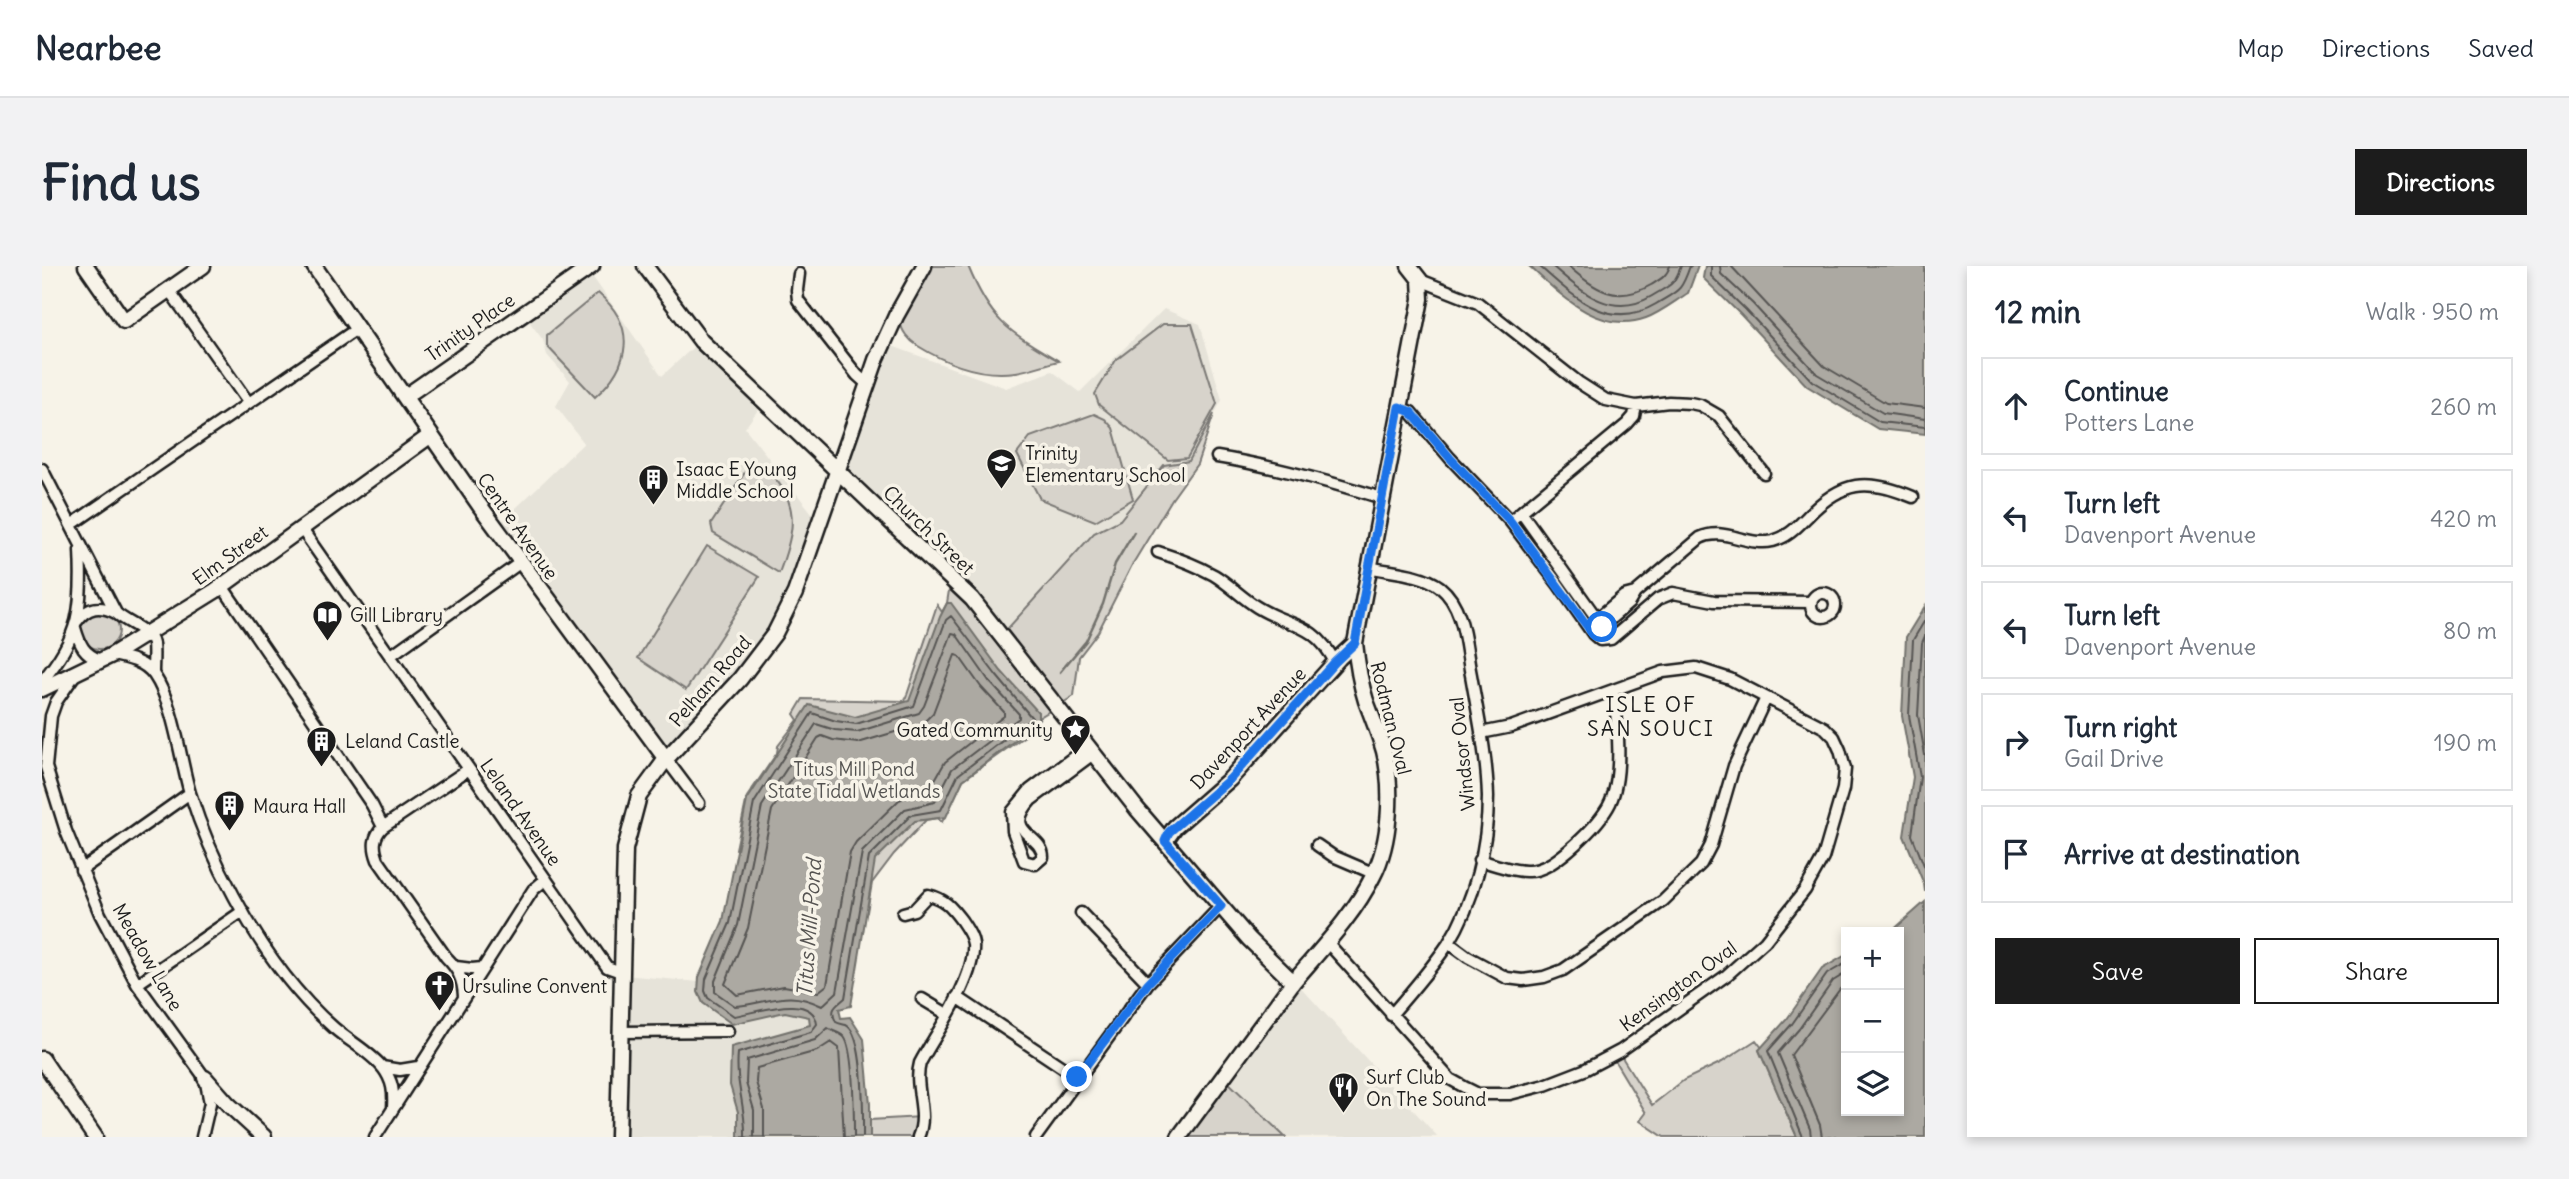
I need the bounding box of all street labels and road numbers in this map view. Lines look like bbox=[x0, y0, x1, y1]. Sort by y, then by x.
street label: Trinity Place bbox=[421, 287, 519, 367]
street label: Centre Avenue bbox=[472, 468, 564, 584]
street label: Church Street bbox=[878, 480, 980, 580]
street label: Elm Street bbox=[188, 520, 272, 590]
street label: Pelham Road bbox=[664, 631, 756, 731]
street label: Rodman Oval bbox=[1365, 659, 1417, 777]
street label: Davenport Avenue bbox=[1185, 662, 1311, 794]
street label: Windsor Oval bbox=[1444, 696, 1480, 812]
street label: Leland Avenue bbox=[475, 754, 567, 870]
street label: Meadow Lane bbox=[108, 899, 188, 1015]
street label: Kensington Oval bbox=[1615, 936, 1741, 1036]

